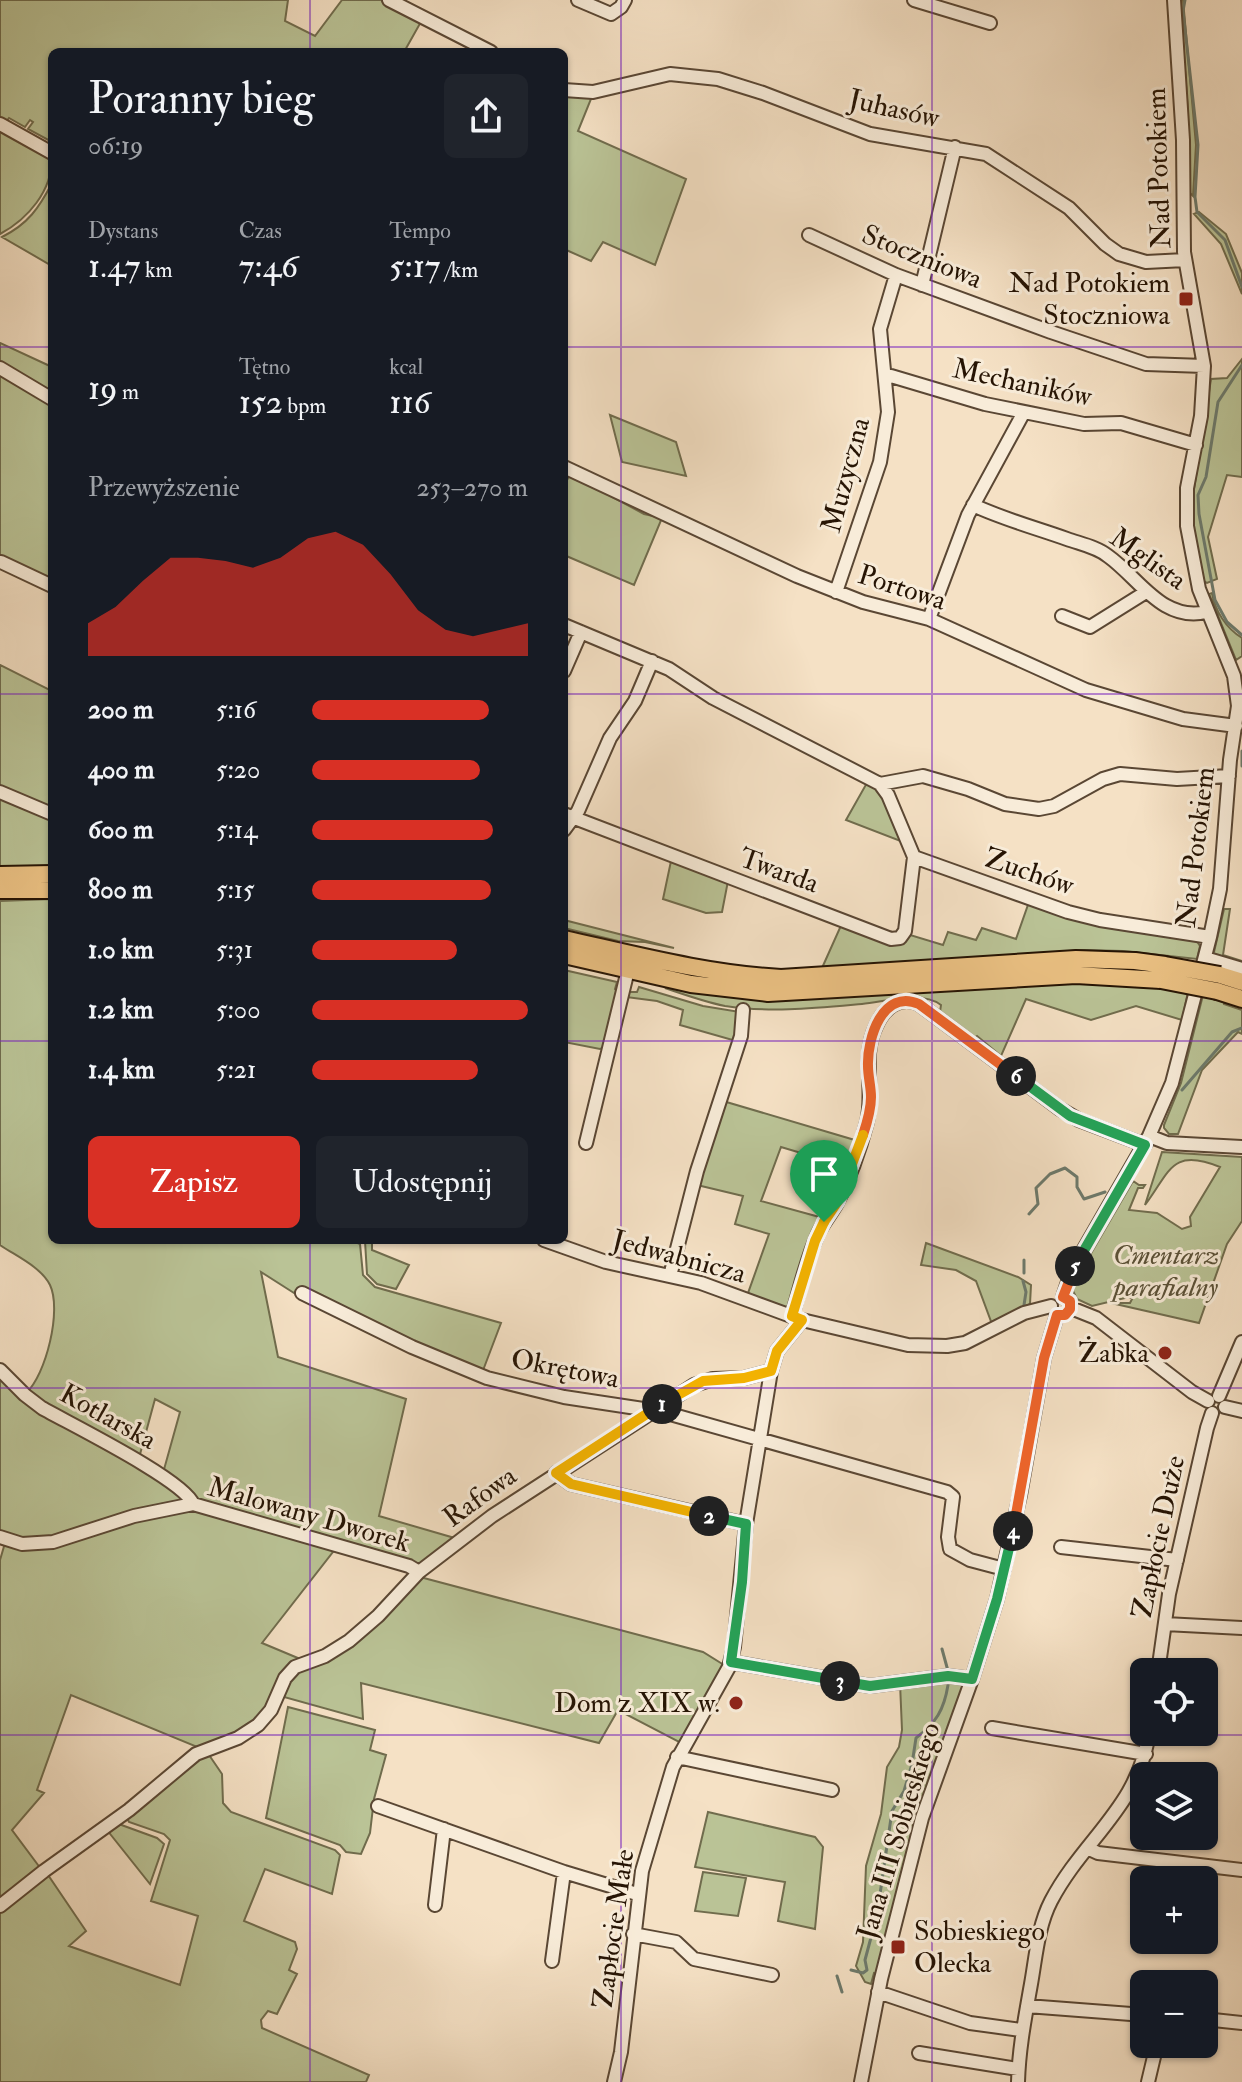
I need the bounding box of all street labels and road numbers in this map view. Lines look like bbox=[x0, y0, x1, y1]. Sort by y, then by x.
street label: Juhasów bbox=[844, 81, 943, 137]
street label: Nad Potokiem bbox=[1139, 87, 1179, 249]
street label: Stoczniowa bbox=[857, 217, 988, 297]
street label: Mechaników bbox=[949, 351, 1095, 415]
street label: Muzyczna bbox=[814, 413, 878, 536]
street label: Mglista bbox=[1103, 520, 1193, 598]
street label: Portowa bbox=[854, 557, 951, 619]
street label: Nad Potokiem bbox=[1169, 765, 1223, 929]
street label: Zuchów bbox=[980, 840, 1079, 904]
street label: Twarda bbox=[735, 841, 824, 902]
street label: Jedwabnicza bbox=[607, 1222, 750, 1292]
street label: Okrętowa bbox=[508, 1341, 622, 1397]
street label: Kotlarska bbox=[54, 1376, 163, 1458]
street label: Zapłocie Duże bbox=[1125, 1452, 1193, 1622]
street label: Rafowa bbox=[436, 1458, 524, 1535]
street label: Malowany Dworek bbox=[204, 1469, 415, 1561]
street label: Jana III Sobieskiego bbox=[849, 1718, 949, 1945]
street label: Zapłocie Małe bbox=[586, 1847, 643, 2011]

